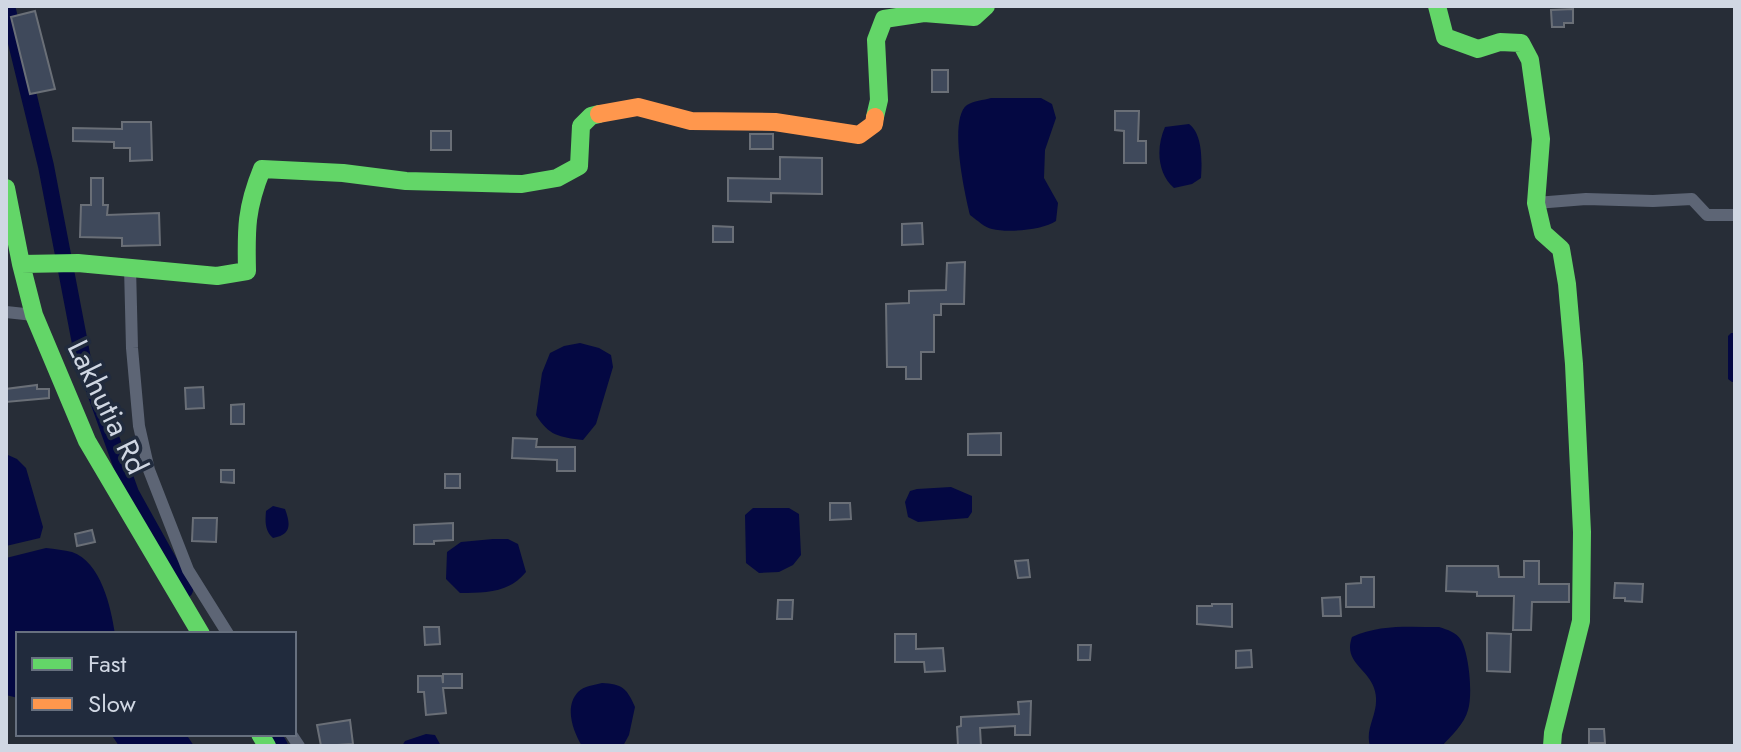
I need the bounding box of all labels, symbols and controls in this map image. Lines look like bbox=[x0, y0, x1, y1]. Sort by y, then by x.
street label: Lakhutia Rd bbox=[57, 332, 159, 482]
legend bbox=[16, 632, 296, 736]
text: Fast bbox=[88, 646, 126, 681]
text: Slow bbox=[88, 686, 136, 721]

